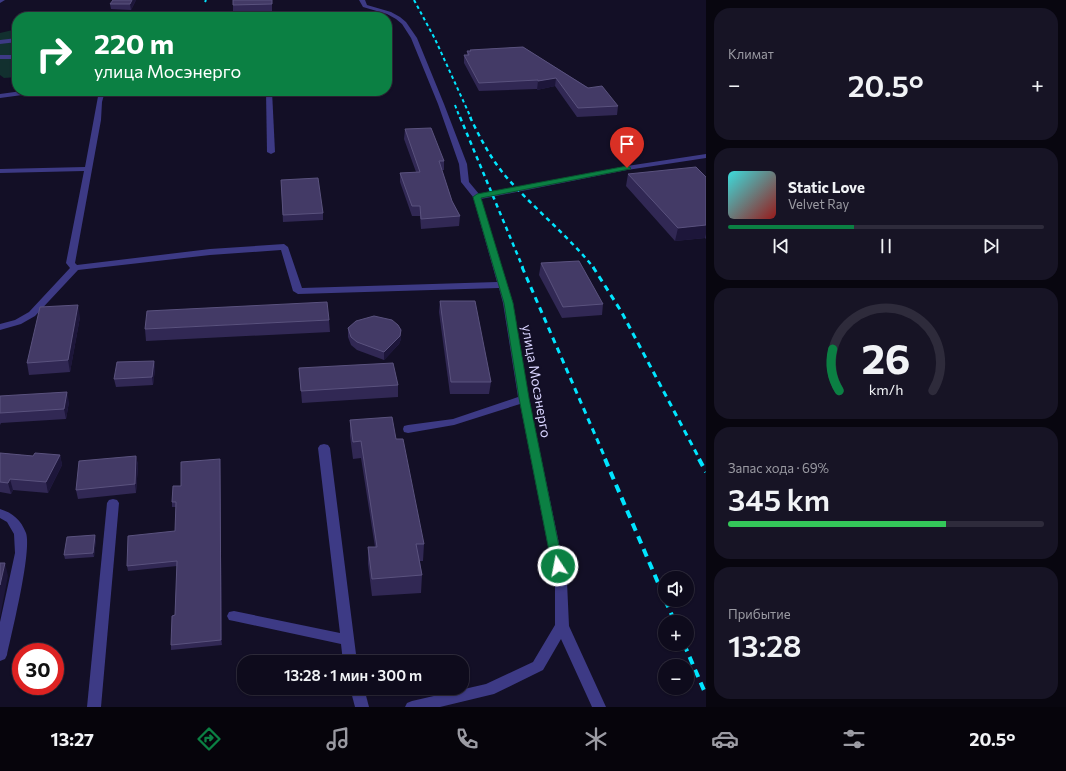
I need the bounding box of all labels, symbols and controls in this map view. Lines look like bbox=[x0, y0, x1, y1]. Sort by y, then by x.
text: 220 m bbox=[94, 26, 174, 60]
icon: right bbox=[28, 28, 80, 80]
text: Климат bbox=[728, 46, 774, 62]
text: улица Мосэнерго bbox=[94, 60, 241, 82]
text: 20.5° bbox=[848, 66, 924, 103]
text: − bbox=[728, 71, 741, 98]
text: + bbox=[1031, 71, 1044, 98]
pin bbox=[610, 127, 644, 168]
icon: arrive bbox=[616, 133, 638, 155]
text: Static Love bbox=[788, 178, 865, 196]
text: Velvet Ray bbox=[788, 196, 849, 212]
icon: previous bbox=[770, 235, 792, 257]
icon: pause bbox=[875, 235, 897, 257]
icon: next bbox=[980, 235, 1002, 257]
street label: улица Мосэнерго bbox=[519, 323, 555, 439]
text: 26 bbox=[861, 332, 911, 383]
text: km/h bbox=[869, 380, 903, 398]
text: Запас хода · 69% bbox=[728, 460, 829, 476]
text: 345 km bbox=[728, 480, 830, 517]
position arrow bbox=[537, 545, 579, 587]
map controls bbox=[658, 571, 694, 695]
button: sound bbox=[658, 571, 694, 607]
text: Прибытие bbox=[728, 606, 791, 622]
button: + bbox=[658, 615, 694, 651]
text: 13:28 bbox=[728, 626, 802, 663]
speed limit sign: 30 bbox=[12, 643, 64, 695]
button: − bbox=[658, 659, 694, 695]
text: 13:28 · 1 мин · 300 m bbox=[284, 666, 422, 684]
icon: directions bbox=[195, 725, 223, 753]
icon: music bbox=[324, 725, 352, 753]
icon: phone bbox=[453, 725, 481, 753]
icon: climate bbox=[582, 725, 610, 753]
icon: car bbox=[711, 725, 739, 753]
icon: filters bbox=[840, 725, 868, 753]
text: 13:27 bbox=[51, 728, 94, 750]
text: 20.5° bbox=[969, 728, 1015, 750]

